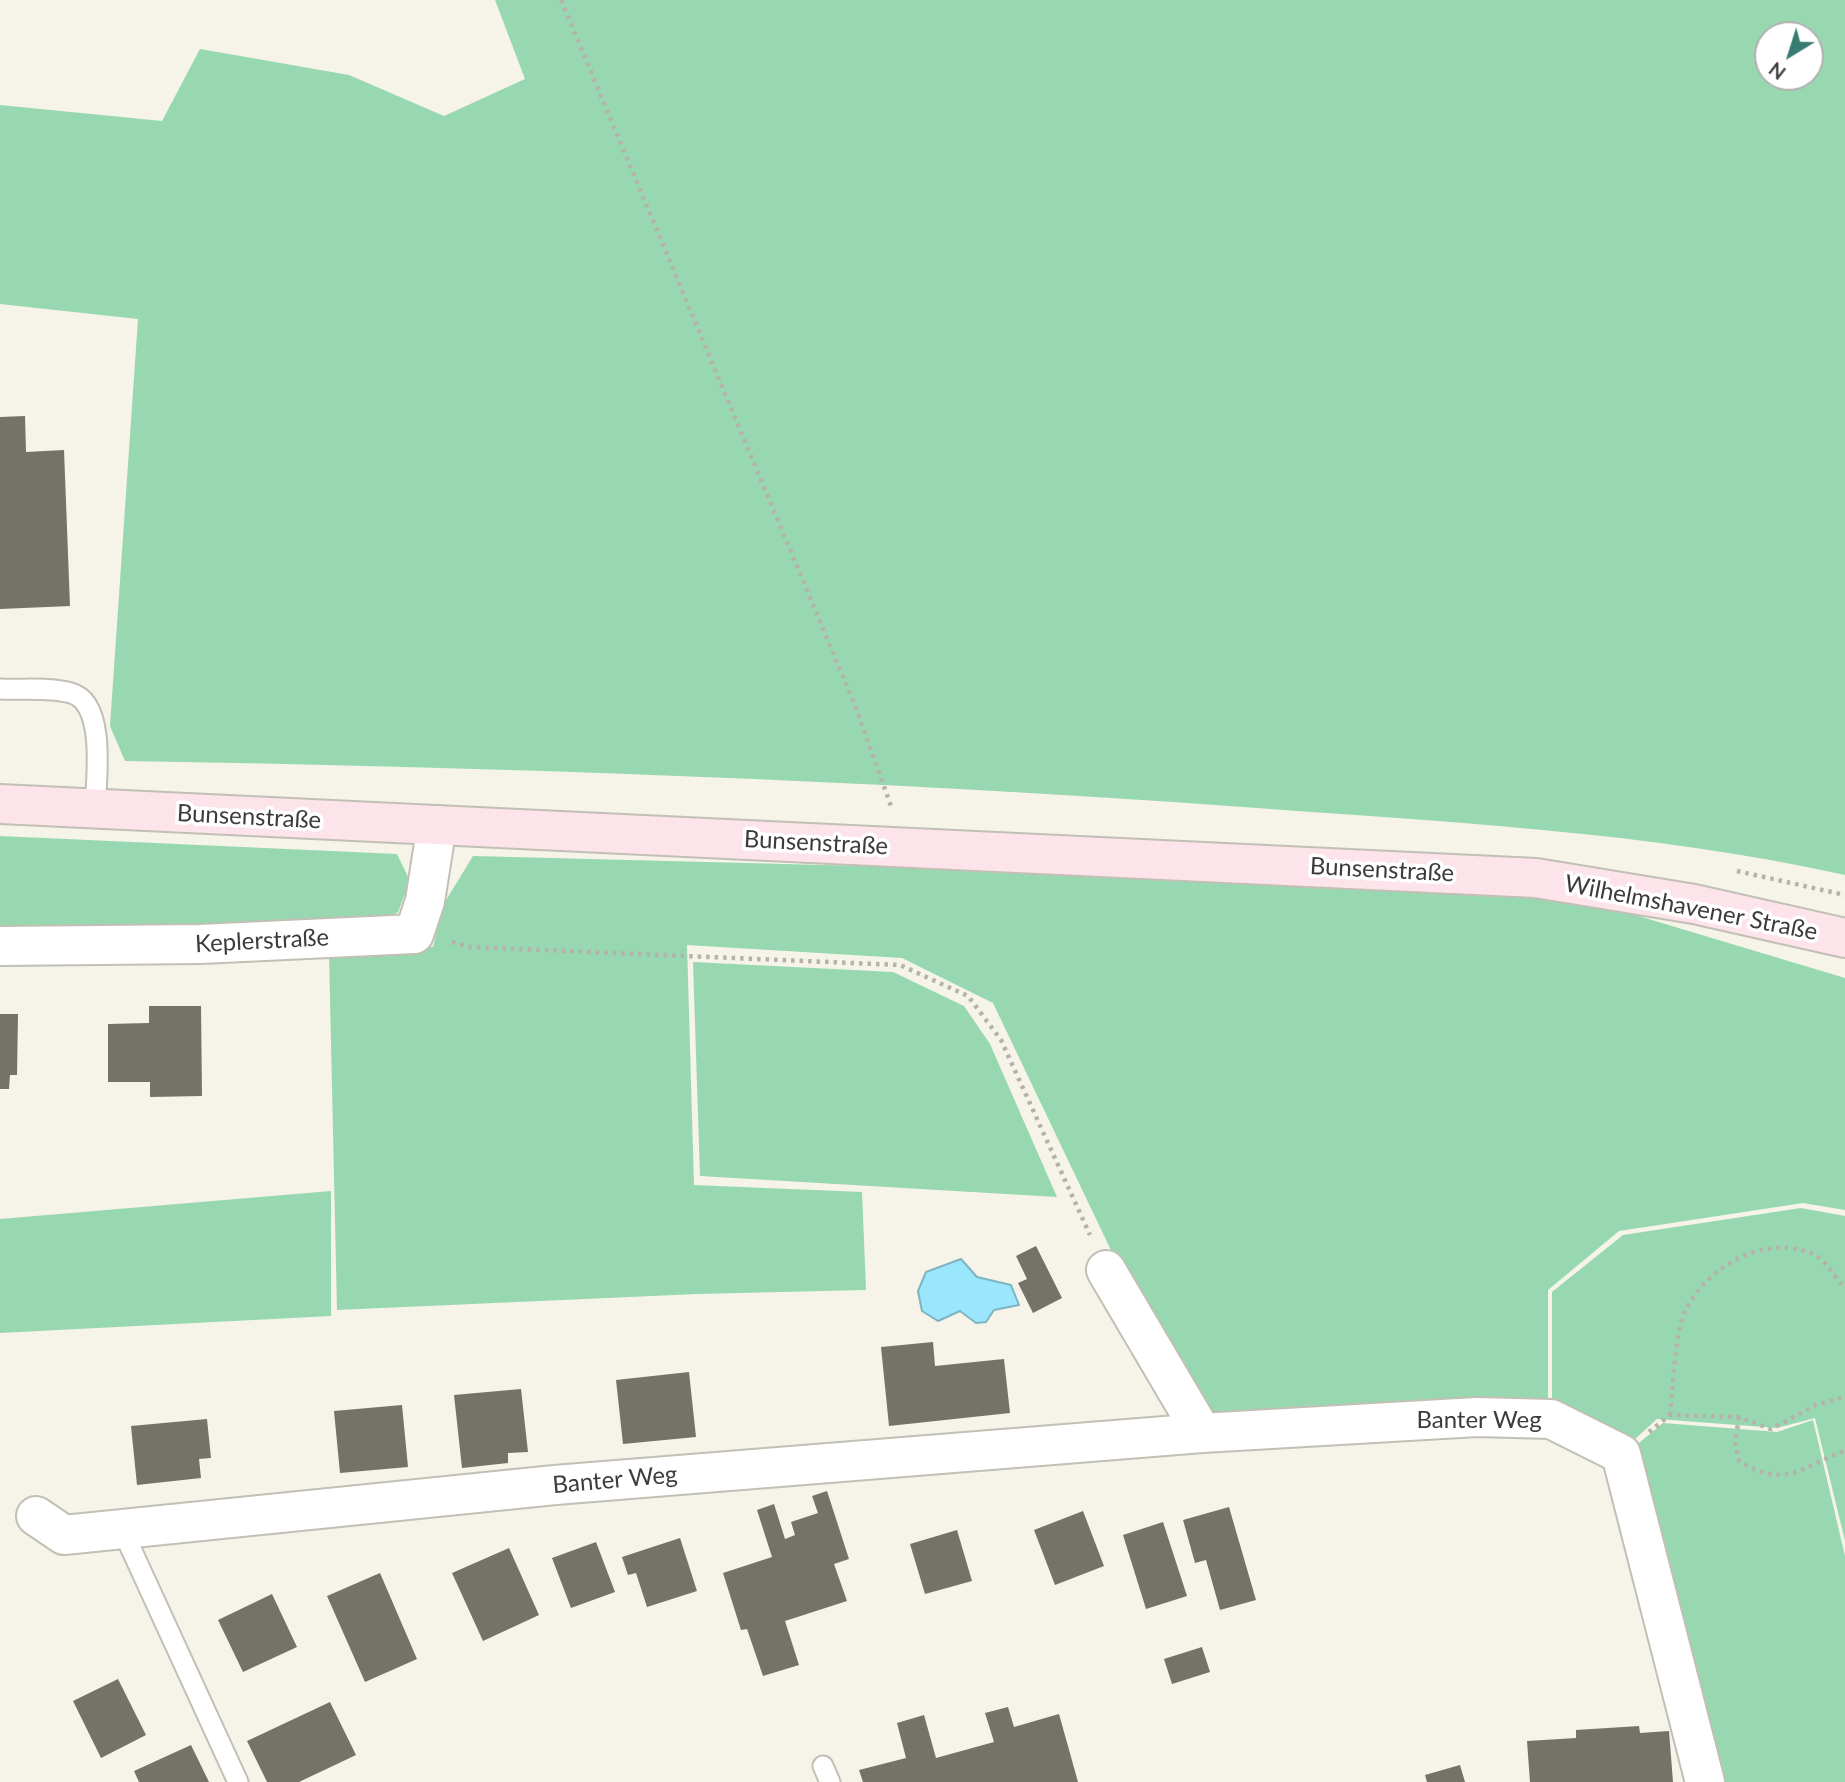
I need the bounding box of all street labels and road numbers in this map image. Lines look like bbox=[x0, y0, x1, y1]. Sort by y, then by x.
street label: Bunsenstraße bbox=[176, 799, 322, 835]
street label: Bunsenstraße bbox=[743, 825, 889, 861]
street label: Bunsenstraße bbox=[1309, 852, 1455, 888]
street label: Wilhelmshavener Straße bbox=[1562, 869, 1820, 947]
street label: Keplerstraße bbox=[194, 923, 330, 959]
street label: Banter Weg bbox=[1416, 1406, 1542, 1434]
street label: Banter Weg bbox=[551, 1460, 679, 1500]

